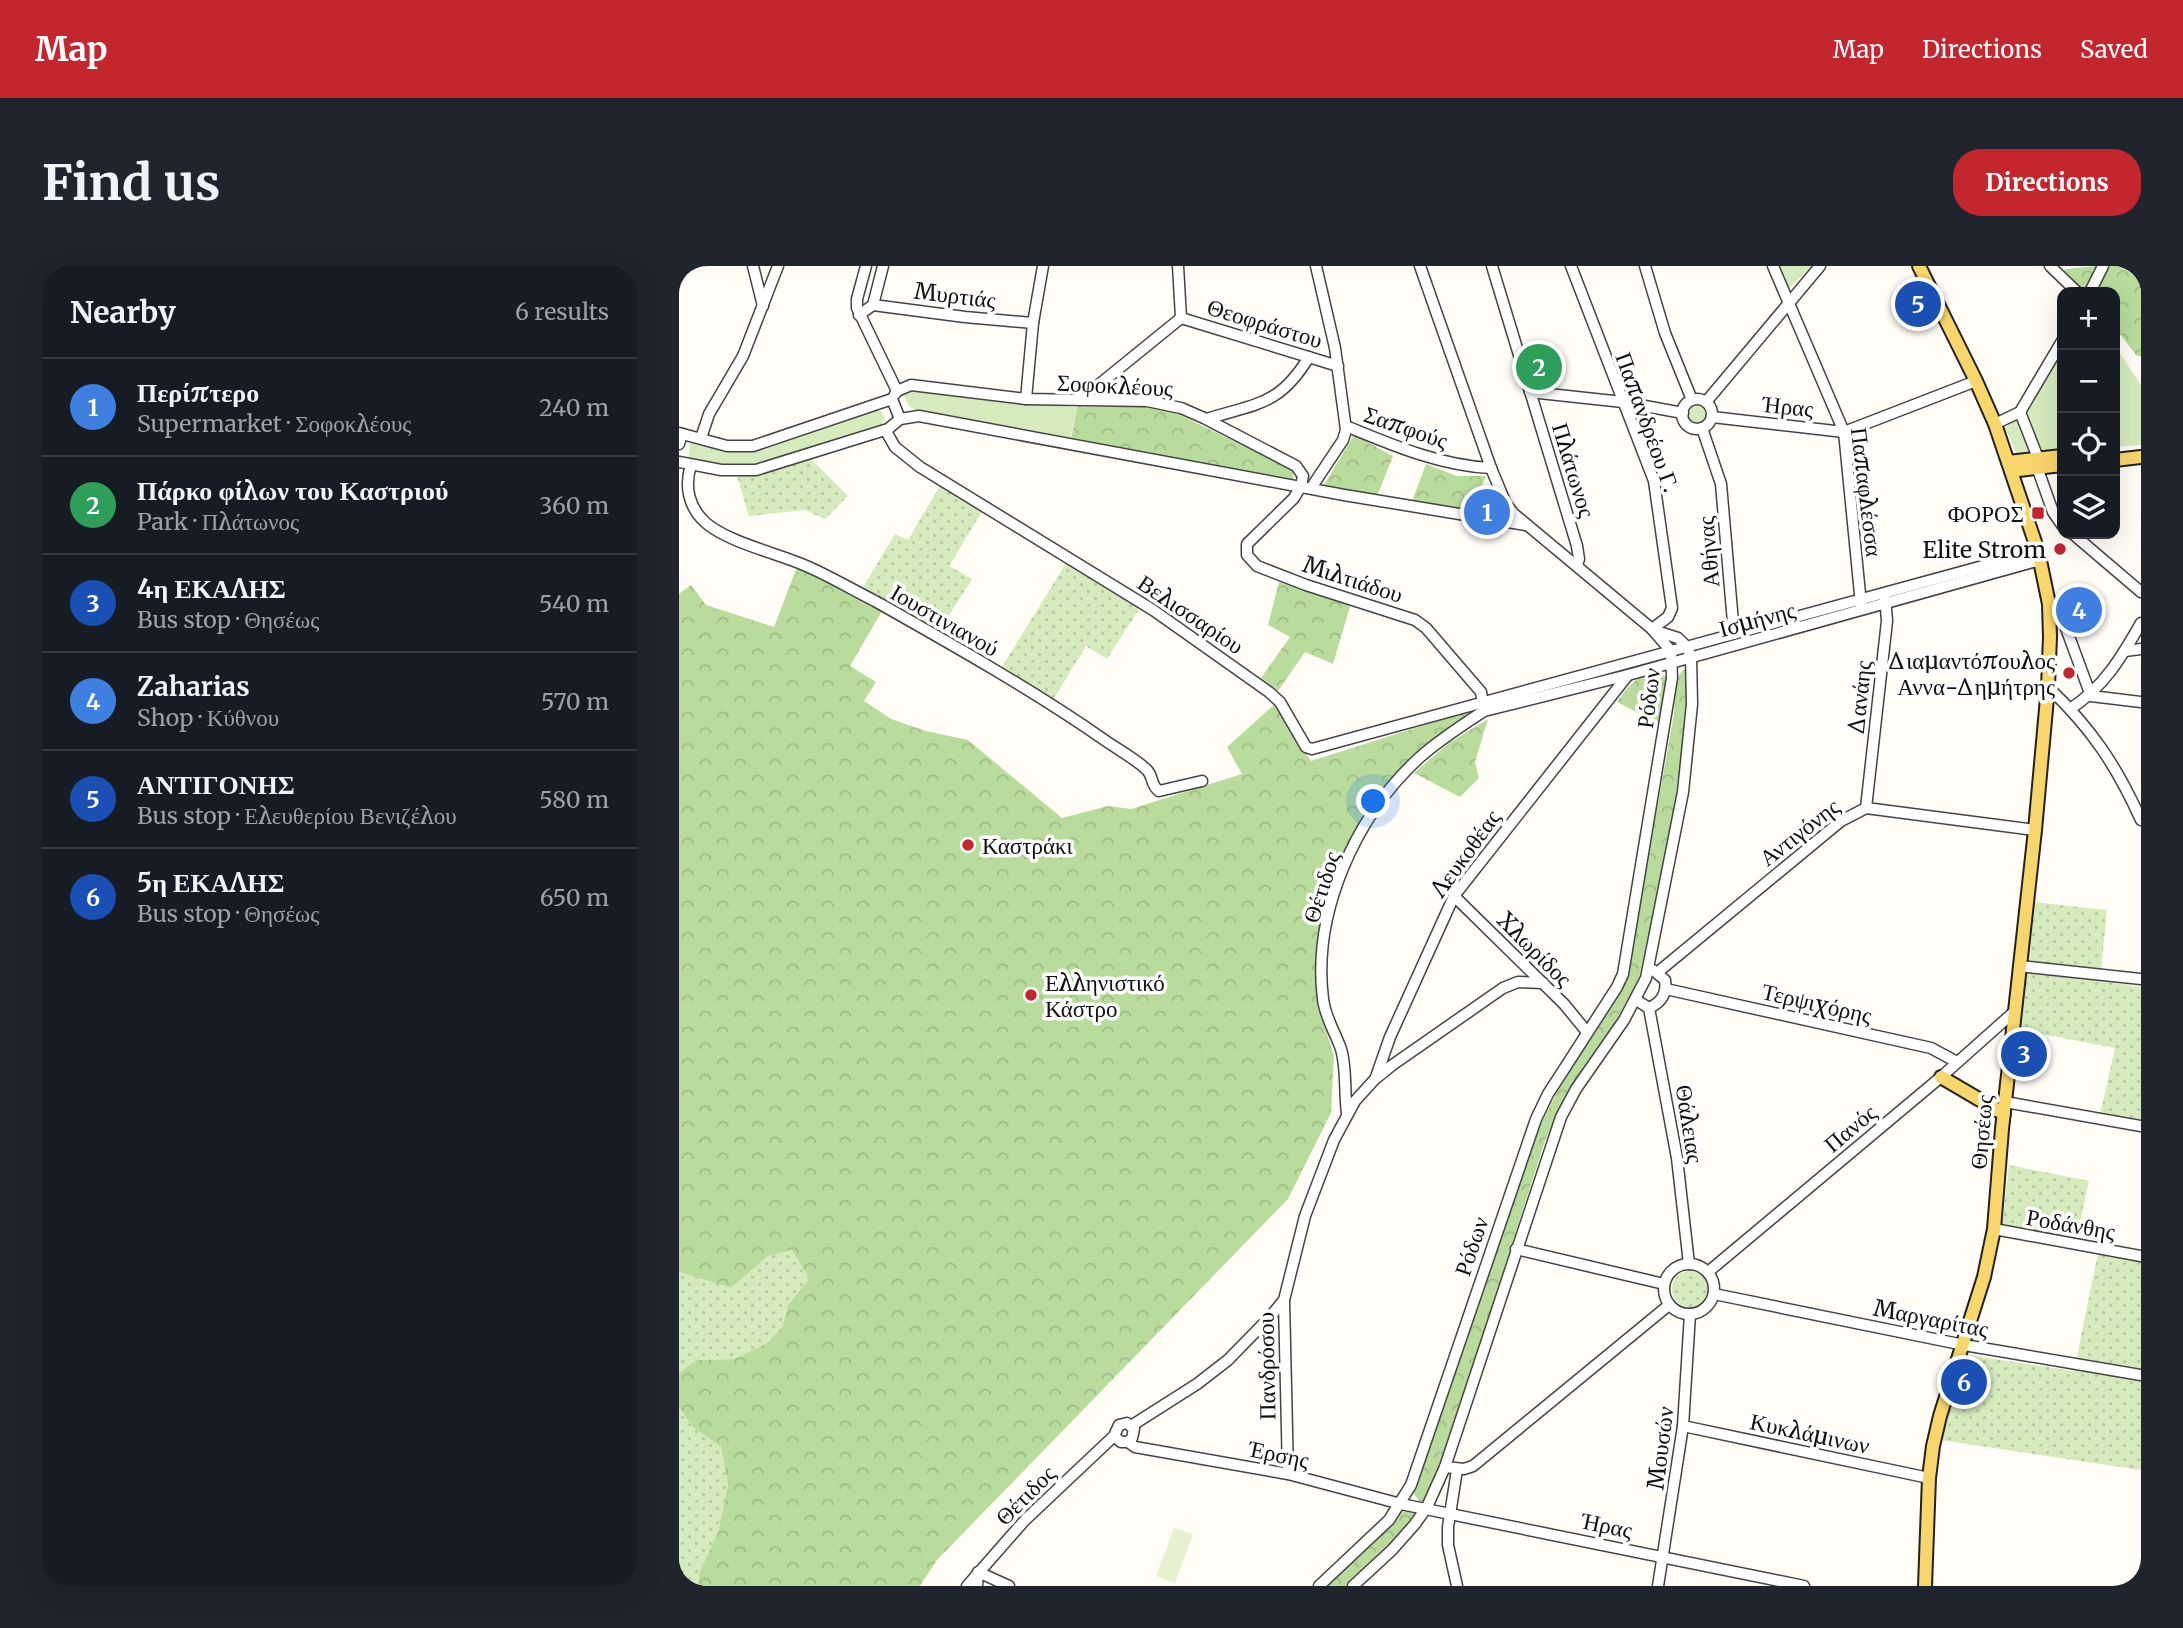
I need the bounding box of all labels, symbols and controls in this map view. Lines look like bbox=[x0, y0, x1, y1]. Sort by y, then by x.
text: Map bbox=[35, 29, 108, 70]
text: Map bbox=[1833, 34, 1884, 65]
text: Directions bbox=[1922, 34, 2042, 65]
text: Saved bbox=[2080, 34, 2148, 65]
button: Directions bbox=[1953, 149, 2141, 216]
text: Find us bbox=[42, 152, 220, 213]
street label: Μυρτιάς bbox=[912, 276, 998, 314]
pin: 5 bbox=[1895, 278, 1941, 330]
map controls bbox=[2057, 287, 2120, 539]
button: + bbox=[2057, 287, 2120, 350]
street label: Θεοφράστου bbox=[1204, 292, 1326, 354]
text: Nearby bbox=[70, 293, 176, 331]
text: 6 results bbox=[515, 297, 609, 326]
pin: 2 bbox=[1516, 341, 1562, 393]
street label: Παπανδρέου Γ. bbox=[1609, 348, 1687, 496]
button: − bbox=[2057, 350, 2120, 413]
street label: Σοφοκλέους bbox=[1056, 367, 1174, 403]
text: Περίπτερο bbox=[137, 376, 259, 409]
street label: Ήρας bbox=[1760, 389, 1815, 423]
text: 1 bbox=[88, 393, 98, 422]
text: 240 m bbox=[539, 393, 609, 422]
street label: Σαπφούς bbox=[1360, 399, 1452, 455]
text: Supermarket · Σοφοκλέους bbox=[137, 409, 411, 438]
button: locate bbox=[2057, 413, 2120, 476]
street label: Πλάτωνος bbox=[1546, 419, 1602, 521]
street label: Παπαφλέσσα bbox=[1845, 426, 1889, 558]
text: Πάρκο φίλων του Καστριού bbox=[137, 474, 448, 507]
button: layers bbox=[2057, 476, 2120, 539]
pin: 1 bbox=[1464, 486, 1510, 538]
text: 2 bbox=[86, 491, 100, 520]
text: 360 m bbox=[539, 491, 609, 520]
place label: ΦΟΡΟΣ bbox=[1948, 499, 2024, 528]
marker: ΦΟΡΟΣ bbox=[2030, 505, 2046, 521]
text: Park · Πλάτωνος bbox=[137, 507, 299, 536]
street label: Αθήνας bbox=[1690, 515, 1726, 589]
place label: Elite Strom bbox=[1922, 535, 2046, 564]
marker: Elite Strom bbox=[2052, 541, 2068, 557]
street label: Μιλτιάδου bbox=[1299, 549, 1407, 609]
street label: Βελισσαρίου bbox=[1132, 568, 1250, 660]
text: 4η ΕΚΑΛΗΣ bbox=[137, 572, 286, 605]
street label: Ιουστινιανού bbox=[886, 577, 1004, 663]
pin: 4 bbox=[2056, 584, 2102, 636]
text: 3 bbox=[86, 589, 100, 618]
text: 540 m bbox=[539, 589, 609, 618]
street label: Ισμήνης bbox=[1716, 595, 1798, 643]
text: Bus stop · Θησέως bbox=[137, 605, 319, 634]
place label: Διαμαντόπουλος Αννα-Δημήτρης bbox=[1887, 646, 2055, 701]
street label: Δανάης bbox=[1841, 659, 1877, 737]
marker: Διαμαντόπουλος Αννα-Δημήτρης bbox=[2061, 665, 2077, 681]
street label: Ρόδων bbox=[1630, 666, 1666, 730]
text: Zaharias bbox=[137, 670, 250, 703]
text: 4 bbox=[86, 687, 100, 716]
text: 570 m bbox=[541, 687, 609, 716]
text: Shop · Κύθνου bbox=[137, 703, 279, 732]
text: ΑΝΤΙΓΟΝΗΣ bbox=[137, 768, 295, 801]
your location bbox=[1356, 784, 1390, 818]
text: 5 bbox=[86, 785, 100, 814]
text: 580 m bbox=[539, 785, 609, 814]
street label: Αντιγόνης bbox=[1753, 792, 1845, 872]
text: Bus stop · Ελευθερίου Βενιζέλου bbox=[137, 801, 457, 830]
street label: Λευκοθέας bbox=[1423, 804, 1506, 903]
place label: Καστράκι bbox=[982, 831, 1074, 860]
marker: Καστράκι bbox=[960, 837, 976, 853]
street label: Θέτιδος bbox=[1296, 848, 1346, 926]
text: 5η ΕΚΑΛΗΣ bbox=[137, 866, 285, 899]
text: 6 bbox=[86, 883, 100, 912]
text: 650 m bbox=[540, 883, 609, 912]
text: Bus stop · Θησέως bbox=[137, 899, 319, 928]
street label: Χλωρίδος bbox=[1491, 905, 1579, 993]
place label: Ελληνιστικό Κάστρο bbox=[1045, 968, 1165, 1023]
street label: Τερψιχόρης bbox=[1759, 976, 1875, 1030]
marker: Ελληνιστικό Κάστρο bbox=[1023, 987, 1039, 1003]
pin: 3 bbox=[2001, 1028, 2047, 1080]
street label: Θάλειας bbox=[1669, 1083, 1711, 1165]
street label: Θησέως bbox=[1963, 1093, 1999, 1171]
street label: Πανός bbox=[1818, 1098, 1882, 1158]
street label: Ροδάνθης bbox=[2024, 1202, 2118, 1246]
street label: Ρόδων bbox=[1447, 1213, 1495, 1279]
street label: Μαργαρίτας bbox=[1871, 1293, 1991, 1343]
street label: Πανδρόσου bbox=[1251, 1312, 1281, 1420]
pin: 6 bbox=[1941, 1356, 1987, 1408]
street label: Μουσών bbox=[1641, 1405, 1679, 1491]
street label: Κυκλάμινων bbox=[1748, 1406, 1872, 1460]
street label: Έρσης bbox=[1245, 1433, 1312, 1475]
street label: Θέτιδος bbox=[989, 1459, 1061, 1531]
street label: Ήρας bbox=[1578, 1505, 1635, 1545]

